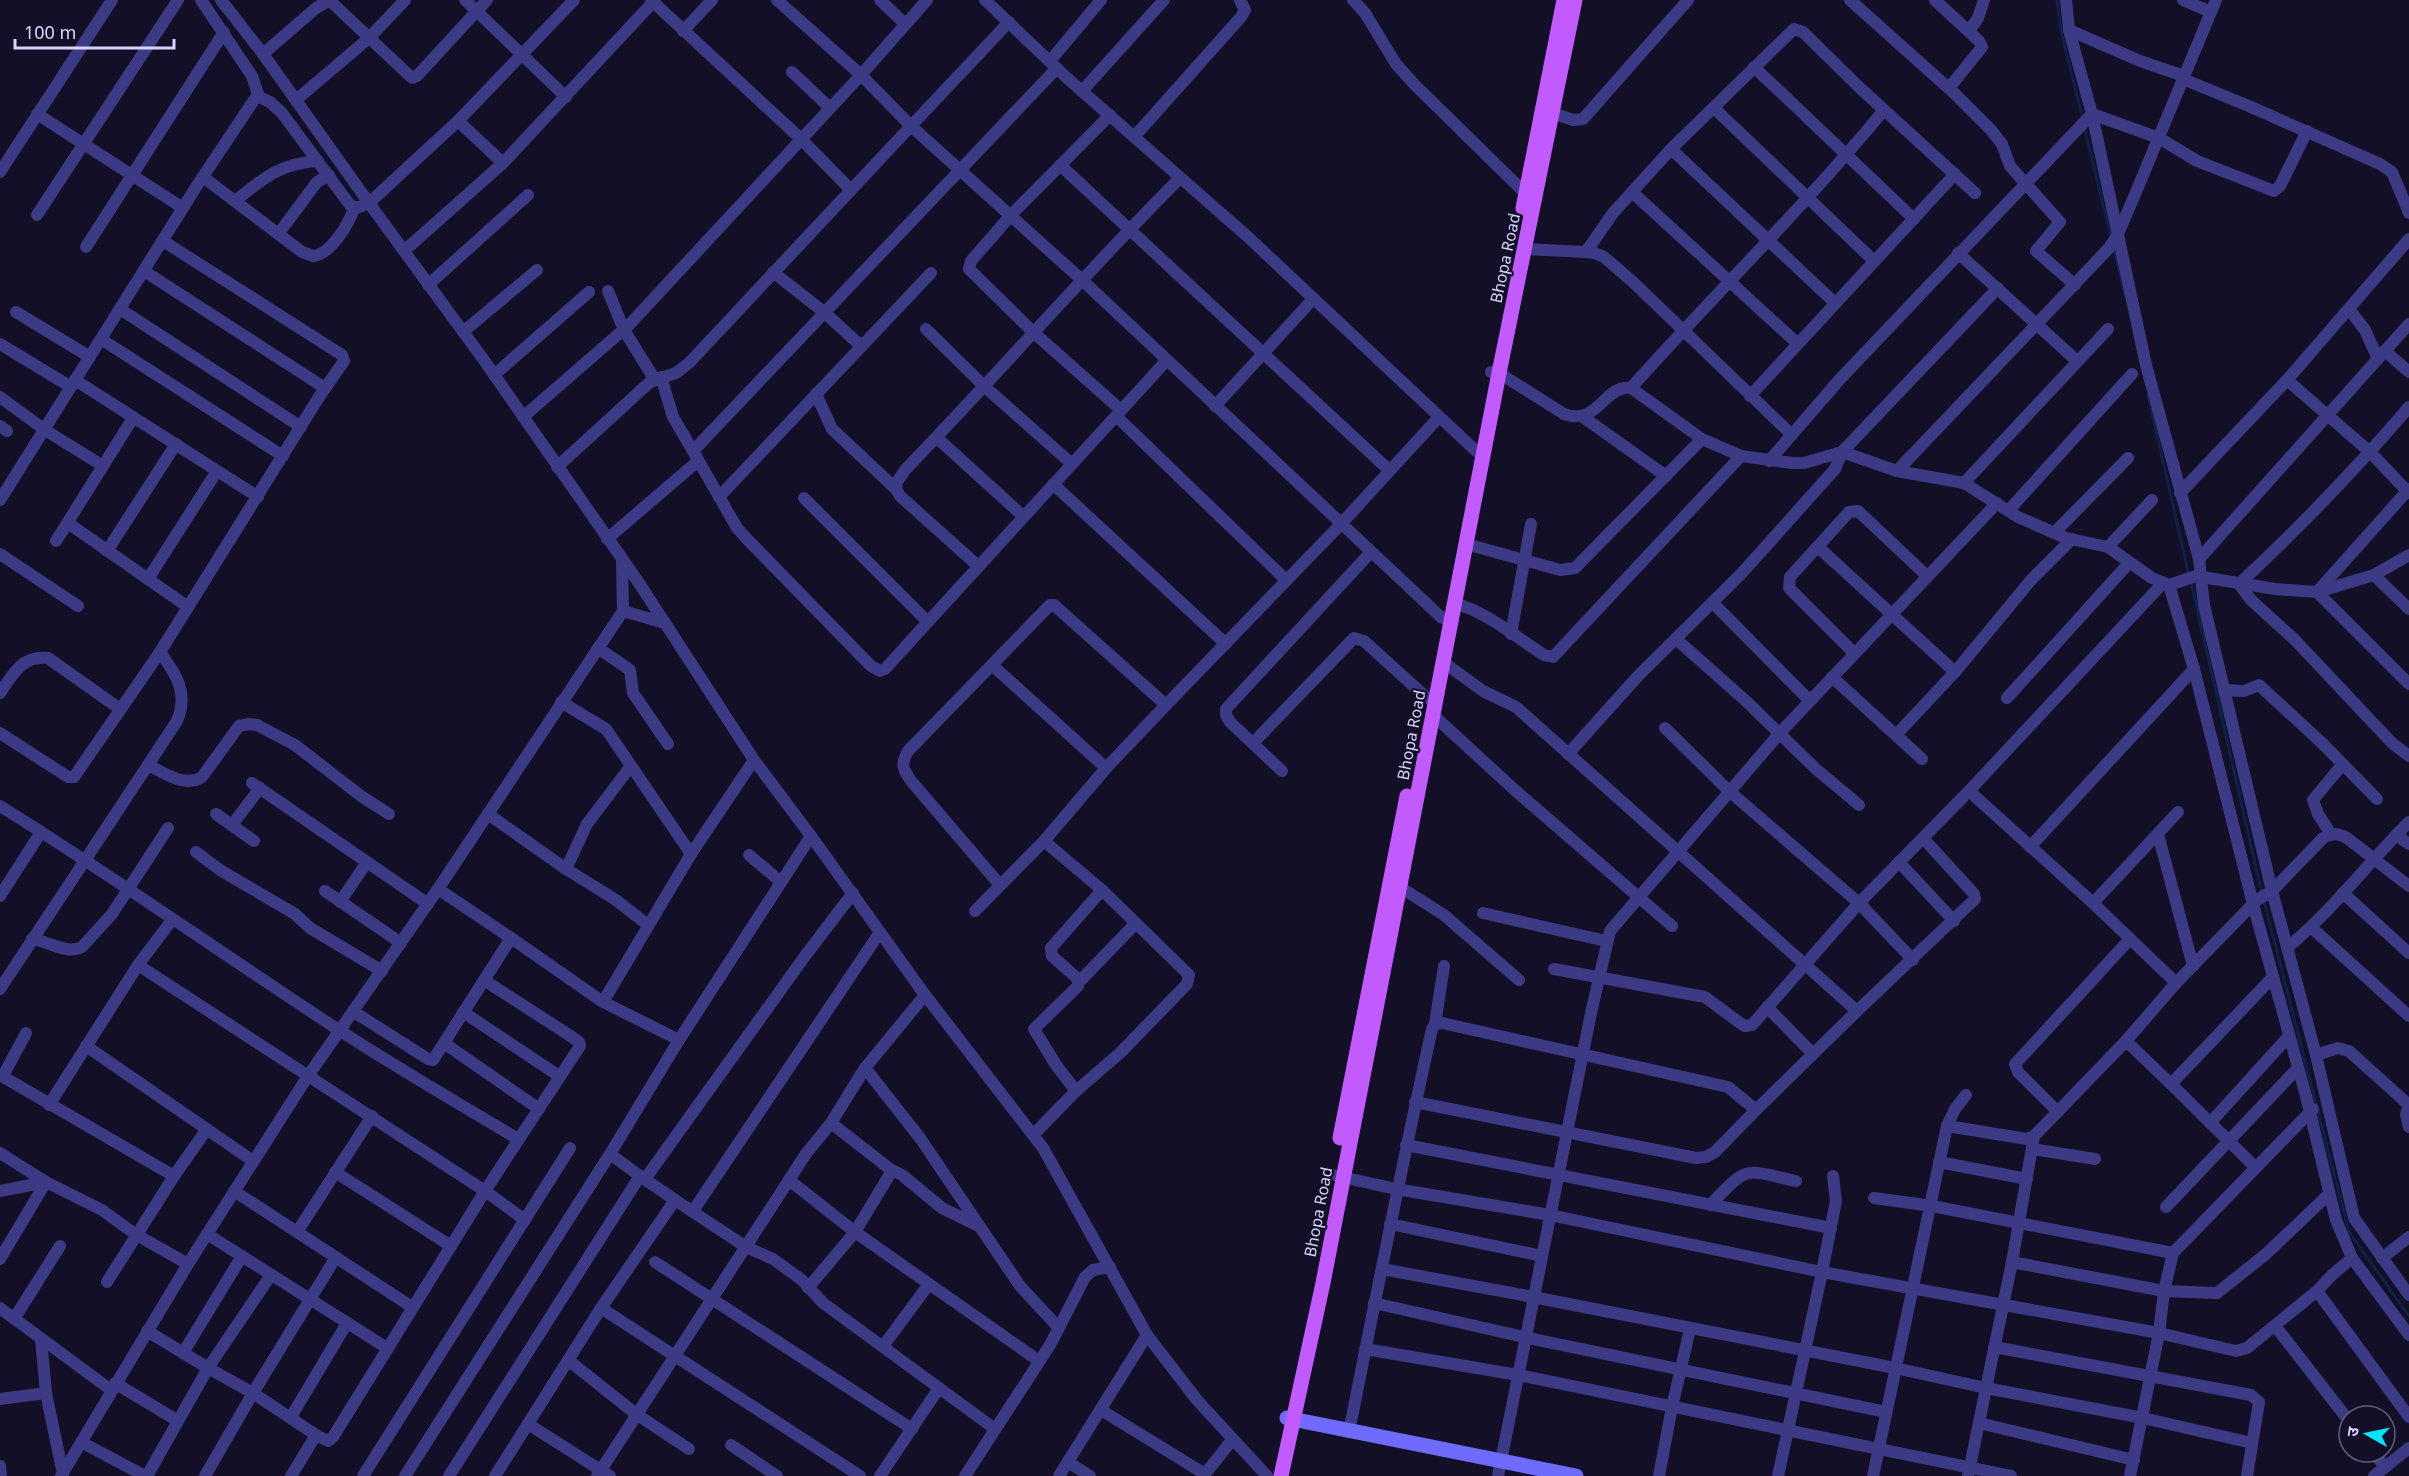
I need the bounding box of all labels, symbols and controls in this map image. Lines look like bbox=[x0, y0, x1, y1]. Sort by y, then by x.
scale bar bbox=[15, 12, 174, 50]
text: 100 m bbox=[24, 20, 76, 44]
street label: Bhopa Road bbox=[1485, 211, 1525, 305]
street label: Bhopa Road bbox=[1391, 688, 1431, 782]
street label: Bhopa Road bbox=[1298, 1165, 1338, 1259]
north arrow bbox=[2337, 1404, 2397, 1464]
text: उ bbox=[2341, 1425, 2364, 1438]

